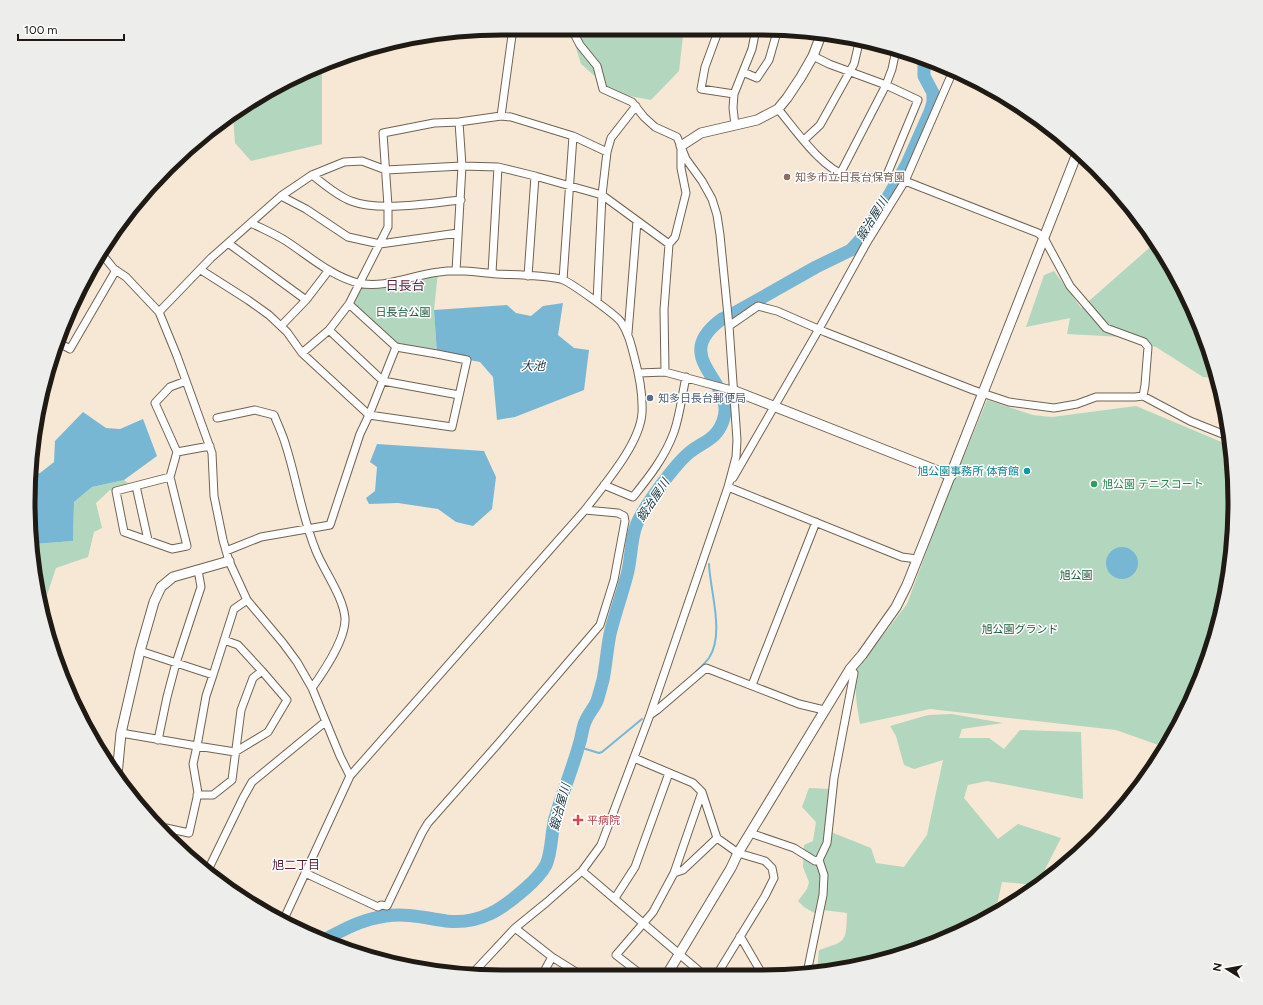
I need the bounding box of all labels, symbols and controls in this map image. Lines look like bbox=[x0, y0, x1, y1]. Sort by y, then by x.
scale bar bbox=[18, 16, 124, 42]
text: 100 m bbox=[24, 23, 58, 37]
place label: 知多市立日長台保育園 bbox=[795, 171, 905, 184]
marker: 知多市立日長台保育園 bbox=[782, 172, 792, 182]
water label: 鍛治屋川 bbox=[853, 193, 892, 243]
district label: 日長台 bbox=[385, 278, 425, 293]
park label: 日長台公園 bbox=[376, 306, 431, 319]
water label: 大池 bbox=[521, 359, 546, 373]
place label: 知多日長台郵便局 bbox=[658, 392, 746, 405]
marker: 知多日長台郵便局 bbox=[645, 393, 655, 403]
place label: 旭公園事務所 体育館 bbox=[917, 465, 1019, 478]
marker: 旭公園事務所 体育館 bbox=[1022, 466, 1032, 476]
water label: 鍛治屋川 bbox=[634, 475, 673, 524]
place label: 旭公園 テニスコート bbox=[1102, 478, 1204, 491]
marker: 旭公園 テニスコート bbox=[1089, 479, 1099, 489]
park label: 旭公園 bbox=[1060, 569, 1093, 582]
park label: 旭公園グランド bbox=[982, 623, 1059, 636]
water label: 鍛治屋川 bbox=[547, 780, 573, 832]
marker: 平病院 bbox=[572, 814, 584, 826]
place label: 平病院 bbox=[587, 814, 620, 827]
district label: 旭二丁目 bbox=[272, 858, 320, 872]
north arrow bbox=[1207, 949, 1247, 989]
text: N bbox=[1210, 962, 1225, 973]

